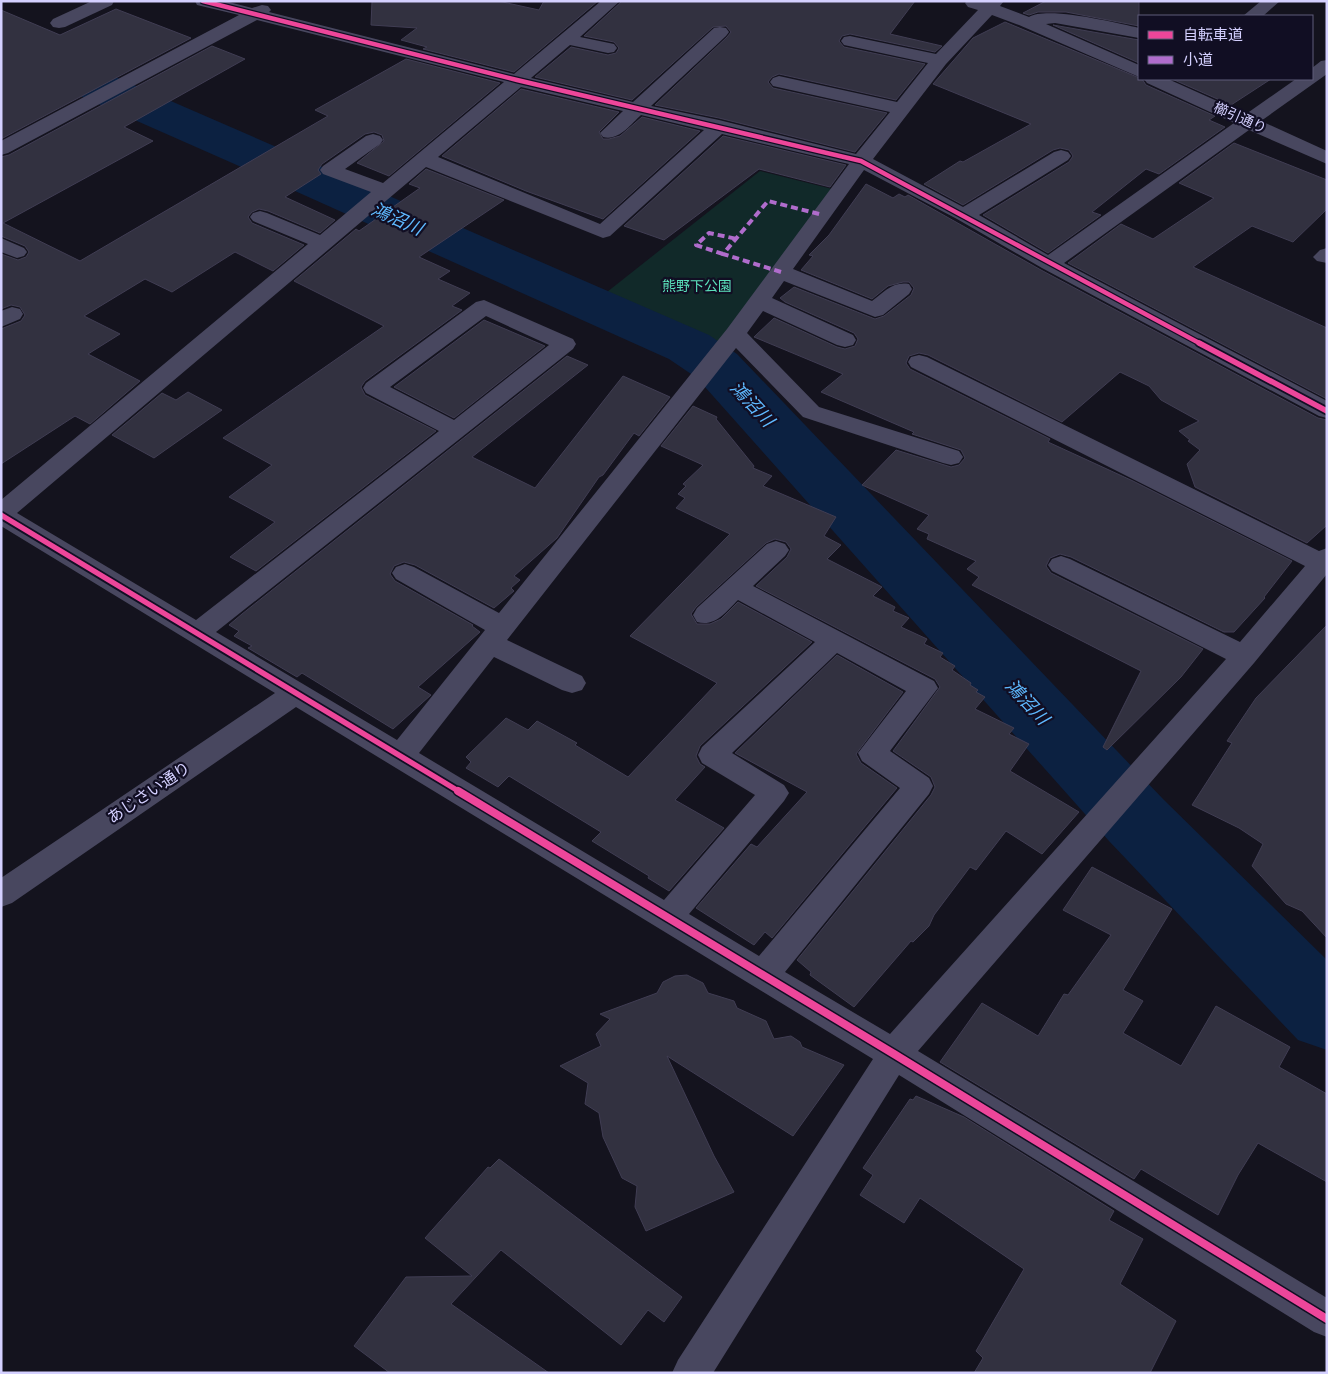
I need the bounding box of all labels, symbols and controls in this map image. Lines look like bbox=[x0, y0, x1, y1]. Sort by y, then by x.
legend bbox=[1138, 15, 1313, 80]
text: 自転車道 bbox=[1183, 25, 1243, 45]
text: 小道 bbox=[1183, 50, 1213, 70]
street label: 櫛引通り bbox=[1211, 98, 1269, 138]
water label: 鴻沼川 bbox=[367, 197, 428, 242]
park label: 熊野下公園 bbox=[662, 277, 732, 296]
water label: 鴻沼川 bbox=[725, 376, 781, 433]
water label: 鴻沼川 bbox=[1000, 674, 1056, 731]
street label: あじさい通り bbox=[103, 757, 195, 829]

